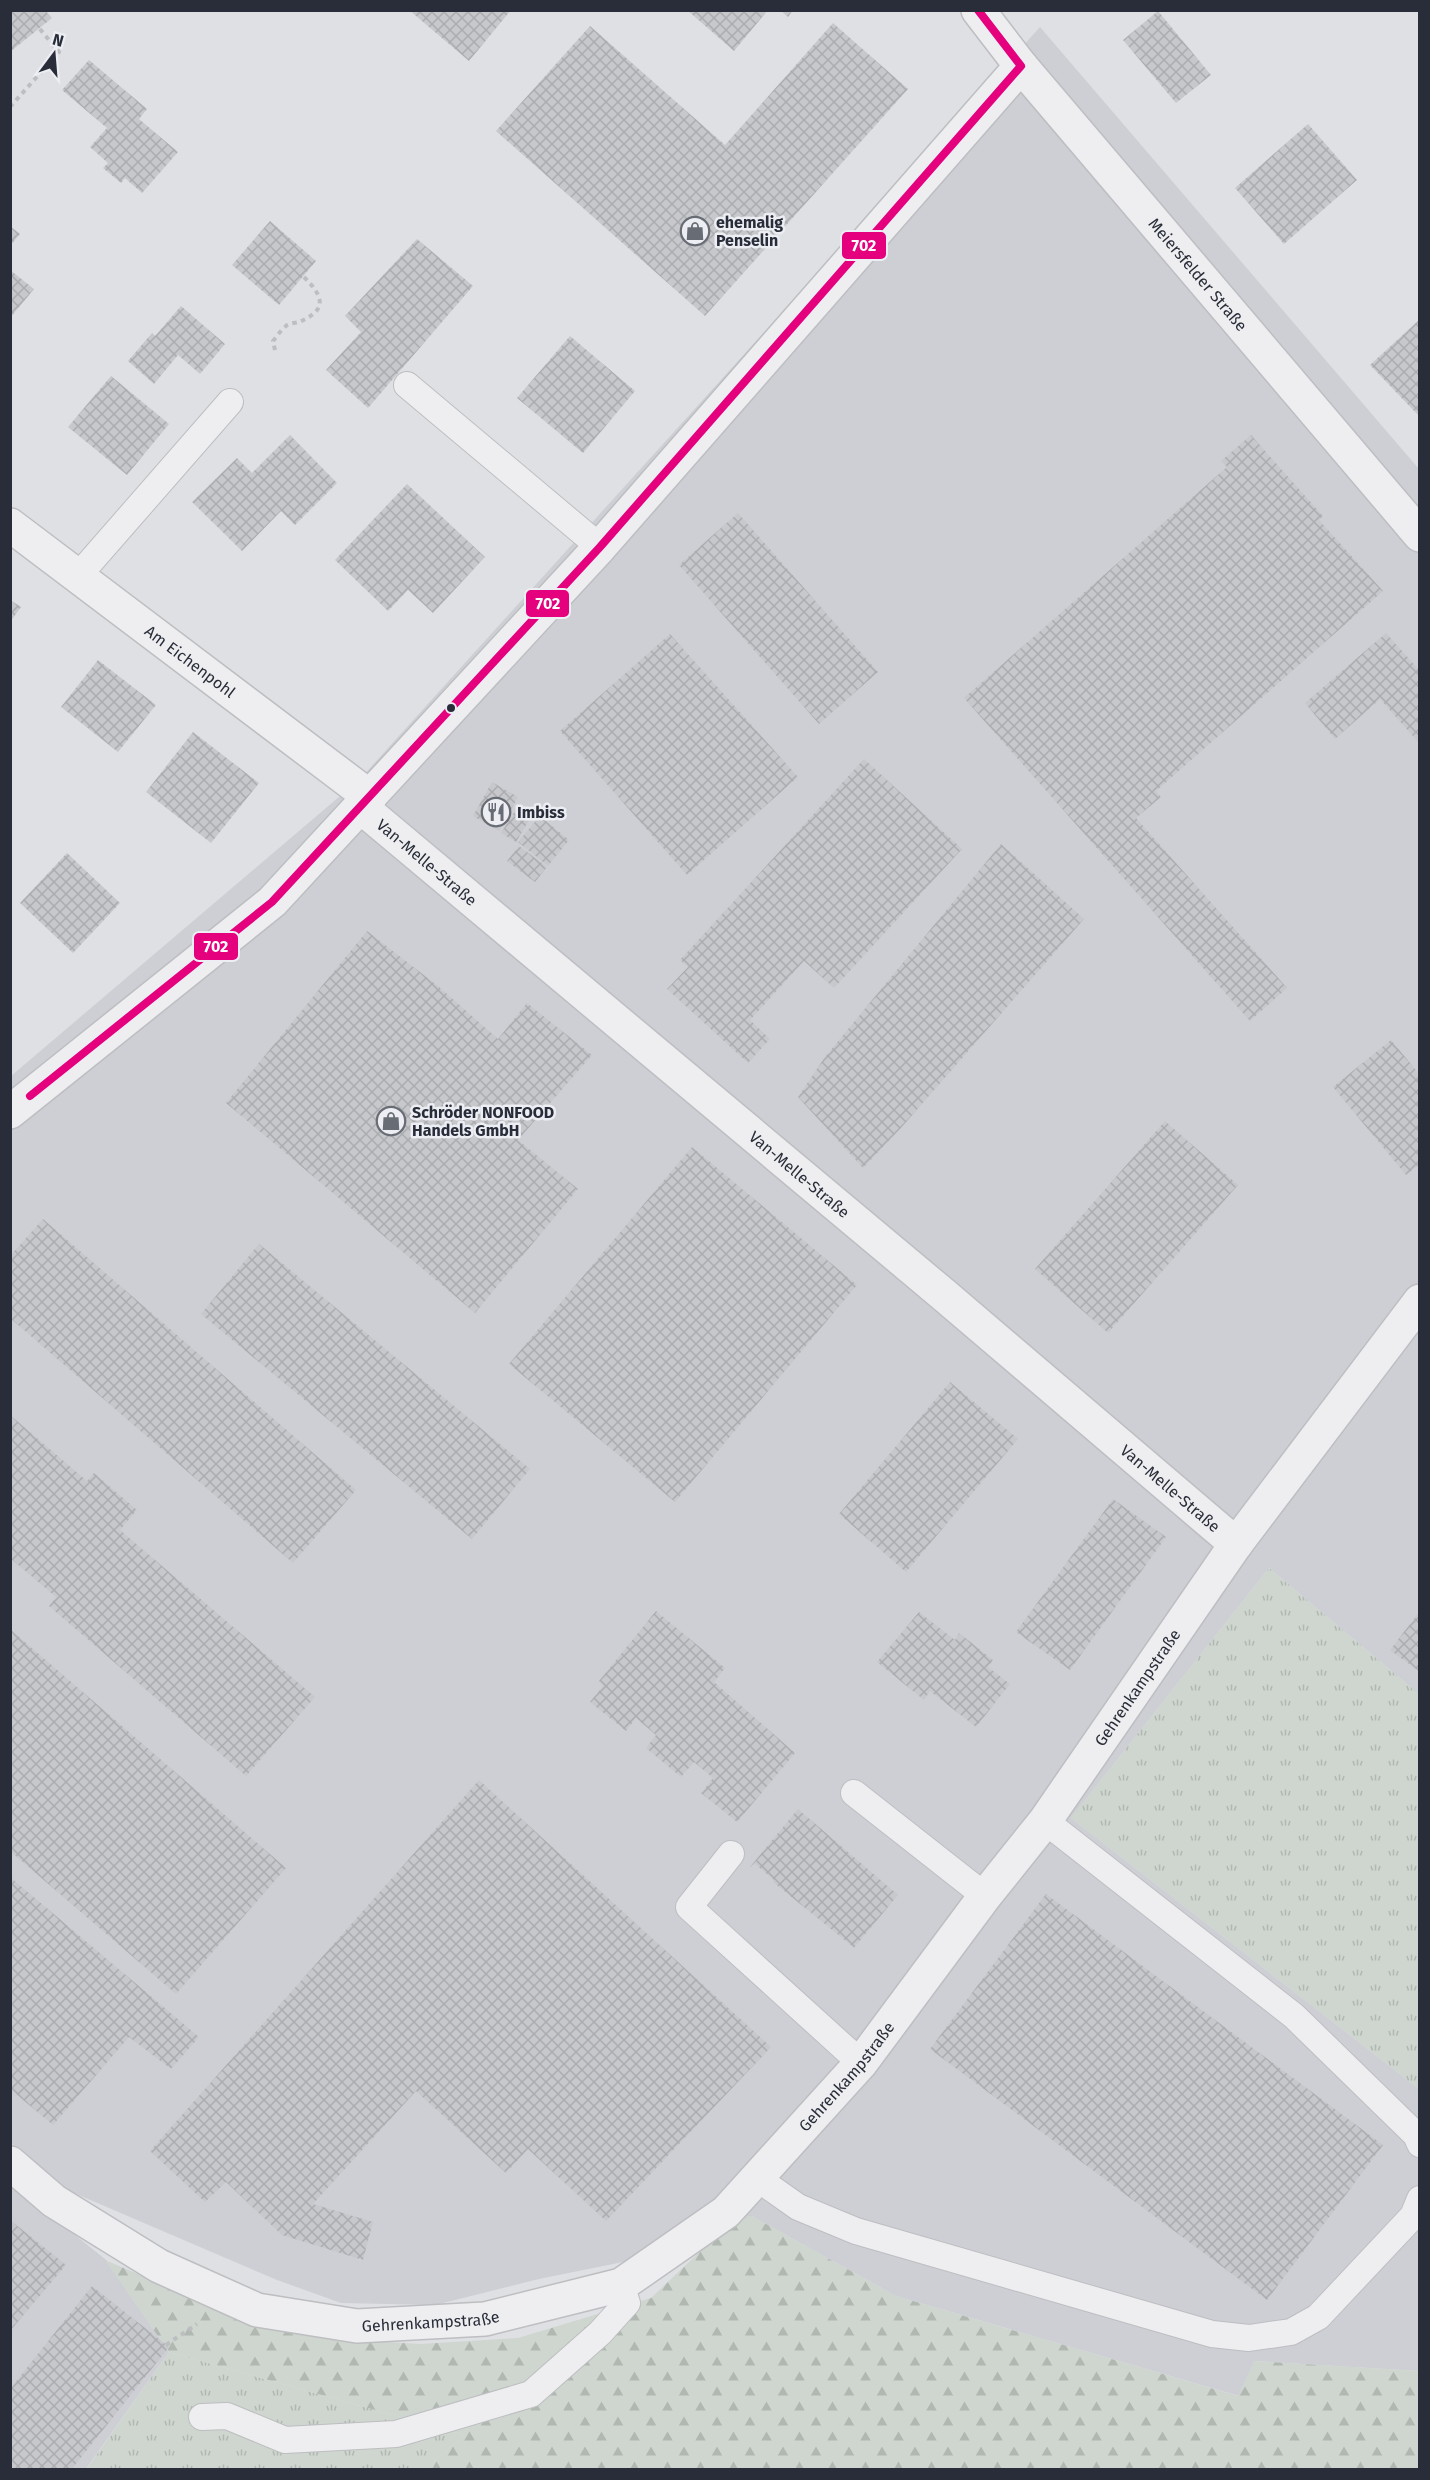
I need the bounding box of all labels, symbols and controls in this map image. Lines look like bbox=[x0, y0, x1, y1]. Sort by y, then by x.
north arrow bbox=[24, 24, 84, 84]
text: N bbox=[50, 29, 66, 51]
place label: ehemalig Penselin bbox=[716, 213, 783, 250]
street label: Meiersfelder Straße bbox=[1145, 214, 1251, 335]
shop icon: ehemalig Penselin bbox=[679, 215, 711, 247]
line badge: 702 bbox=[841, 231, 887, 260]
text: 702 bbox=[852, 236, 876, 255]
line badge: 702 bbox=[525, 589, 570, 618]
text: 702 bbox=[536, 594, 560, 613]
street label: Am Eichenpohl bbox=[141, 621, 240, 702]
unlabelled marker bbox=[445, 702, 457, 714]
restaurant icon: Imbiss bbox=[480, 796, 512, 828]
place label: Imbiss bbox=[517, 803, 565, 822]
street label: Van-Melle-Straße bbox=[373, 815, 481, 910]
line badge: 702 bbox=[193, 932, 239, 961]
text: 702 bbox=[204, 937, 228, 956]
place label: Schröder NONFOOD Handels GmbH bbox=[412, 1103, 554, 1140]
shop icon: Schröder NONFOOD Handels GmbH bbox=[375, 1105, 407, 1137]
street label: Van-Melle-Straße bbox=[746, 1127, 854, 1222]
street label: Van-Melle-Straße bbox=[1117, 1440, 1224, 1536]
street label: Gehrenkampstraße bbox=[1090, 1625, 1184, 1750]
street label: Gehrenkampstraße bbox=[795, 2018, 898, 2135]
street label: Gehrenkampstraße bbox=[361, 2306, 501, 2335]

